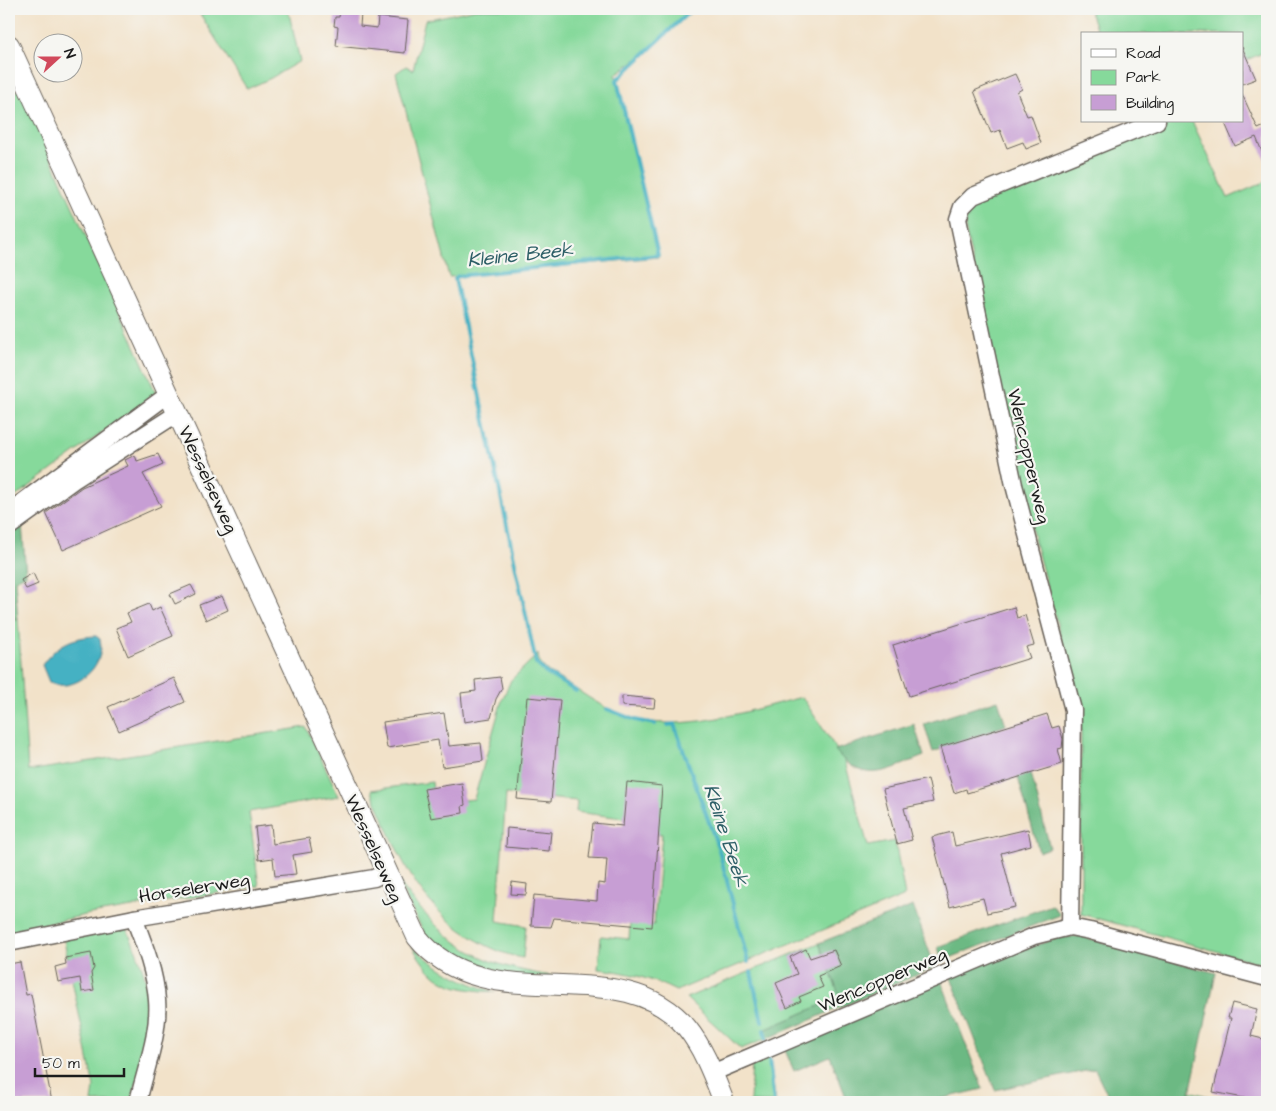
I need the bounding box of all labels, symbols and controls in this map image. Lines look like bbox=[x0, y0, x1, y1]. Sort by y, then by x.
north arrow bbox=[32, 32, 82, 82]
legend bbox=[1081, 32, 1244, 122]
text: Road bbox=[1126, 43, 1161, 64]
text: N bbox=[58, 46, 80, 62]
text: Park bbox=[1126, 67, 1161, 88]
text: Building bbox=[1126, 93, 1174, 115]
water label: Kleine Beek bbox=[466, 235, 575, 274]
street label: Wencopperweg bbox=[999, 386, 1057, 527]
street label: Wesselseweg bbox=[170, 421, 244, 538]
water label: Kleine Beek bbox=[696, 781, 756, 891]
street label: Wesselseweg bbox=[337, 790, 410, 908]
street label: Horselerweg bbox=[137, 866, 252, 912]
street label: Wencopperweg bbox=[814, 941, 952, 1021]
scale bar bbox=[35, 1046, 124, 1078]
text: 50 m bbox=[42, 1053, 80, 1074]

